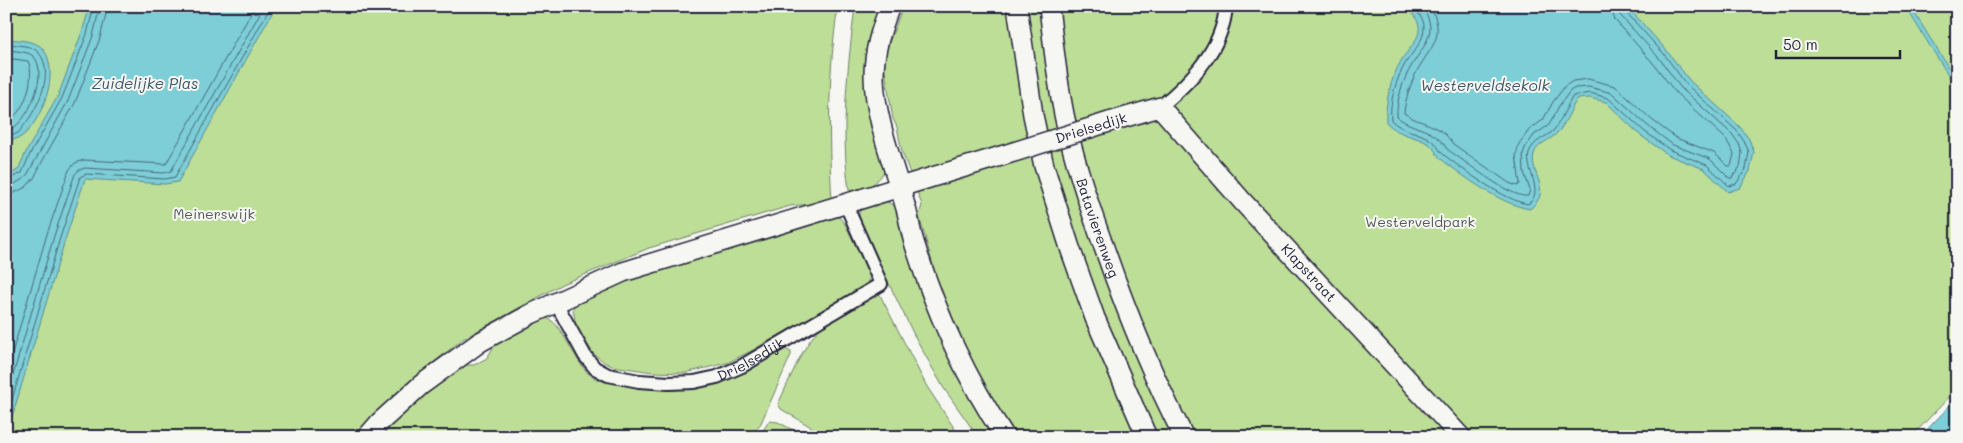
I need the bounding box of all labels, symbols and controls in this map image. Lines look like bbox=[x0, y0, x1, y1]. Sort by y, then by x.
scale bar bbox=[1776, 28, 1899, 60]
text: 50 m bbox=[1783, 34, 1818, 54]
water label: Zuidelijke Plas bbox=[92, 73, 198, 93]
water label: Westerveldsekolk bbox=[1421, 75, 1550, 95]
street label: Drielsedijk bbox=[1053, 108, 1129, 147]
street label: Batavierenweg bbox=[1072, 176, 1124, 280]
park label: Meinerswijk bbox=[173, 204, 255, 223]
park label: Westerveldpark bbox=[1365, 212, 1475, 231]
street label: Klapstraat bbox=[1277, 239, 1341, 306]
street label: Drielsedijk bbox=[714, 333, 788, 385]

